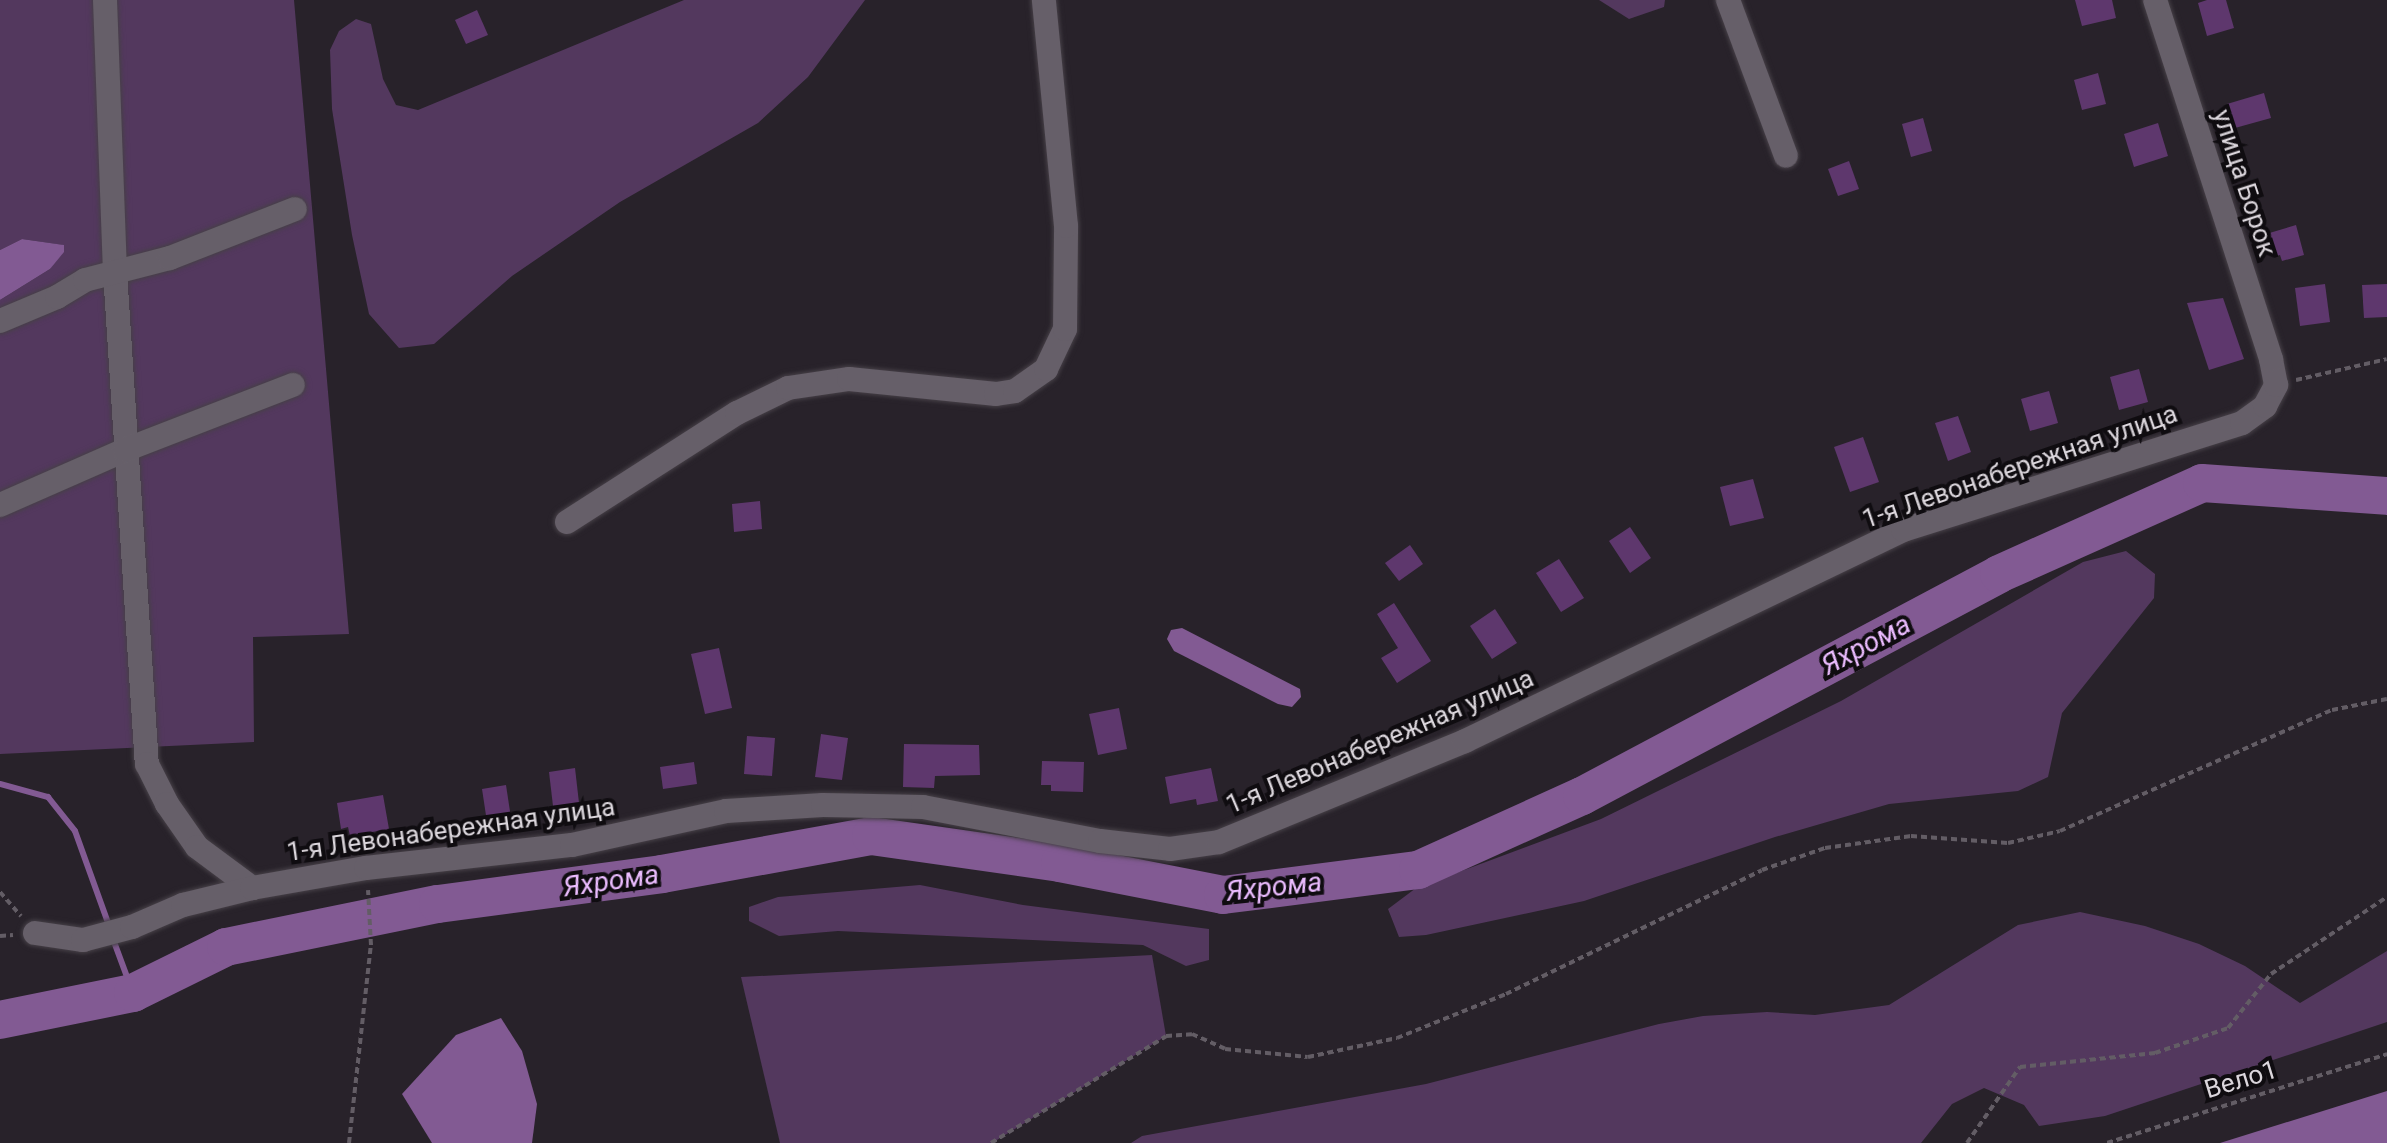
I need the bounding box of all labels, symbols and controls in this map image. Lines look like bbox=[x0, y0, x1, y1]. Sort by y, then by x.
street label: улица Борок bbox=[2206, 106, 2282, 260]
street label: 1-я Левонабережная улица bbox=[1858, 398, 2182, 536]
water label: Яхрома bbox=[1816, 608, 1916, 682]
street label: 1-я Левонабережная улица bbox=[1221, 663, 1539, 821]
street label: 1-я Левонабережная улица bbox=[285, 792, 617, 868]
water label: Яхрома bbox=[561, 858, 661, 904]
water label: Яхрома bbox=[1224, 865, 1324, 909]
street label: Вело1 bbox=[2201, 1054, 2281, 1106]

